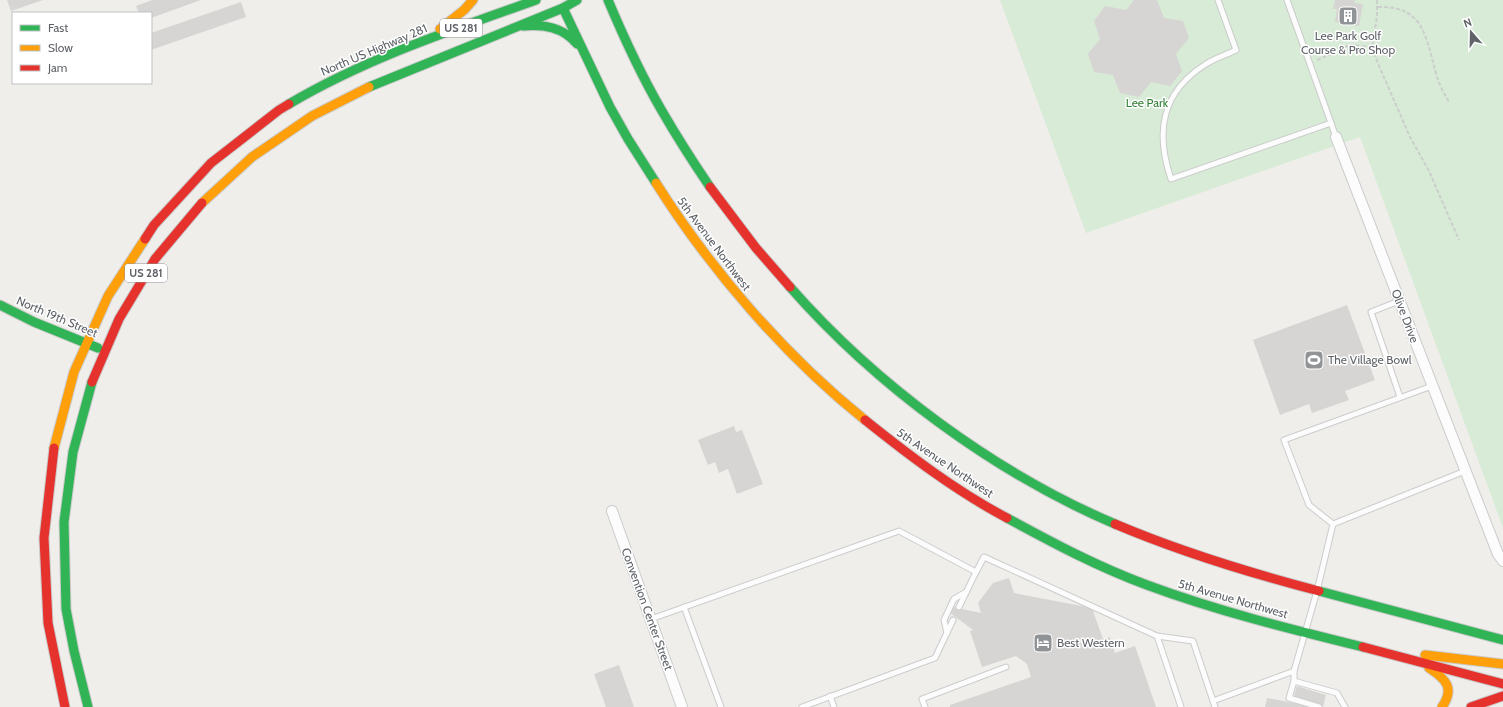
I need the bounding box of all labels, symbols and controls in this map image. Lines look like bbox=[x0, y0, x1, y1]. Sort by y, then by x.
building icon: Lee Park Golf Course & Pro Shop bbox=[1337, 5, 1359, 27]
legend bbox=[12, 12, 152, 84]
north arrow bbox=[1451, 12, 1491, 52]
text: N bbox=[1462, 15, 1474, 31]
road number: US 281 bbox=[440, 19, 482, 37]
text: Fast bbox=[48, 20, 68, 35]
street label: North US Highway 281 bbox=[318, 20, 429, 79]
place label: Lee Park Golf Course & Pro Shop bbox=[1301, 28, 1395, 57]
text: Slow bbox=[48, 40, 73, 55]
text: Jam bbox=[47, 60, 67, 75]
park label: Lee Park bbox=[1126, 95, 1169, 110]
street label: 5th Avenue Northwest bbox=[674, 194, 755, 294]
road number: US 281 bbox=[125, 264, 167, 282]
street label: Olive Drive bbox=[1388, 287, 1423, 345]
street label: North 19th Street bbox=[14, 293, 100, 340]
sports icon: The Village Bowl bbox=[1303, 349, 1325, 371]
place label: The Village Bowl bbox=[1328, 352, 1412, 367]
street label: 5th Avenue Northwest bbox=[894, 425, 996, 501]
street label: Convention Center Street bbox=[618, 546, 677, 672]
street label: 5th Avenue Northwest bbox=[1177, 576, 1290, 621]
hotel icon: Best Western bbox=[1032, 632, 1054, 654]
place label: Best Western bbox=[1057, 635, 1125, 650]

